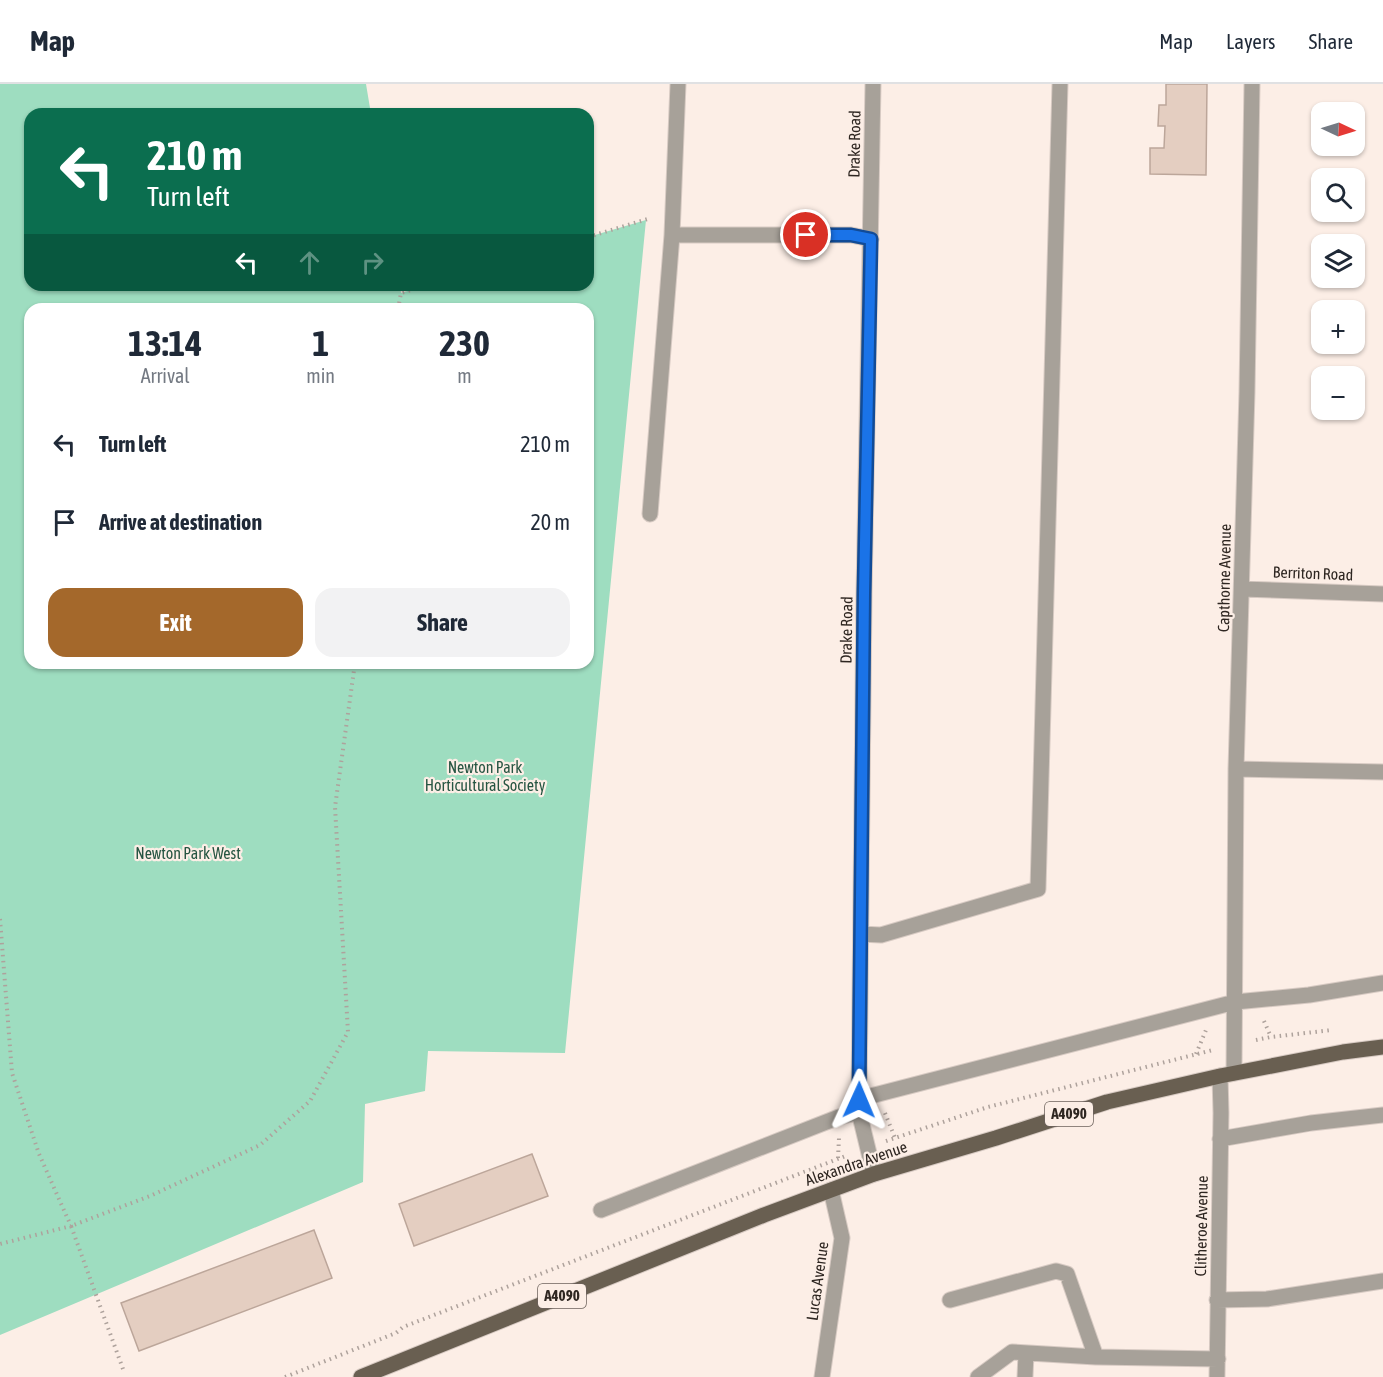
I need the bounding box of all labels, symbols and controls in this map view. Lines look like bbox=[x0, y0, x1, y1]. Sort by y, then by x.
text: Map bbox=[30, 25, 75, 57]
text: Map bbox=[1159, 29, 1193, 53]
text: Layers bbox=[1226, 29, 1276, 53]
text: Share bbox=[1309, 29, 1353, 53]
north arrow bbox=[1311, 102, 1365, 156]
map controls bbox=[1311, 102, 1365, 420]
street label: Drake Road bbox=[844, 110, 864, 178]
text: 210 m bbox=[147, 131, 242, 179]
icon: left bbox=[48, 132, 126, 210]
button: search bbox=[1311, 168, 1365, 222]
text: Turn left bbox=[147, 181, 230, 212]
pin bbox=[780, 209, 831, 260]
icon: arrive bbox=[789, 218, 822, 251]
button: layers bbox=[1311, 234, 1365, 288]
icon: left bbox=[230, 246, 263, 279]
icon: ahead bbox=[293, 246, 326, 279]
icon: right bbox=[356, 246, 389, 279]
button: + bbox=[1311, 300, 1365, 354]
text: 13:14 bbox=[128, 322, 202, 364]
text: 1 bbox=[312, 322, 329, 364]
text: 230 bbox=[439, 322, 490, 364]
text: Arrival bbox=[141, 364, 190, 387]
text: min bbox=[306, 364, 335, 387]
text: m bbox=[457, 364, 472, 387]
button: − bbox=[1311, 366, 1365, 420]
icon: left bbox=[48, 428, 81, 461]
text: Turn left bbox=[99, 431, 166, 457]
text: 210 m bbox=[520, 431, 570, 457]
icon: arrive bbox=[48, 506, 81, 539]
text: Arrive at destination bbox=[99, 509, 262, 535]
text: 20 m bbox=[530, 509, 570, 535]
street label: Capthorne Avenue bbox=[1214, 524, 1235, 632]
street label: Berriton Road bbox=[1272, 563, 1354, 583]
button: Exit bbox=[48, 588, 303, 657]
button: Share bbox=[315, 588, 570, 657]
street label: Drake Road bbox=[836, 596, 856, 664]
park label: Newton Park Horticultural Society bbox=[425, 758, 546, 795]
park label: Newton Park West bbox=[135, 844, 241, 862]
position arrow bbox=[827, 1068, 891, 1132]
road number: A4090 bbox=[1045, 1102, 1093, 1126]
street label: Alexandra Avenue bbox=[803, 1137, 909, 1189]
street label: Clitheroe Avenue bbox=[1191, 1175, 1211, 1277]
street label: Lucas Avenue bbox=[803, 1240, 831, 1322]
road number: A4090 bbox=[538, 1284, 586, 1308]

